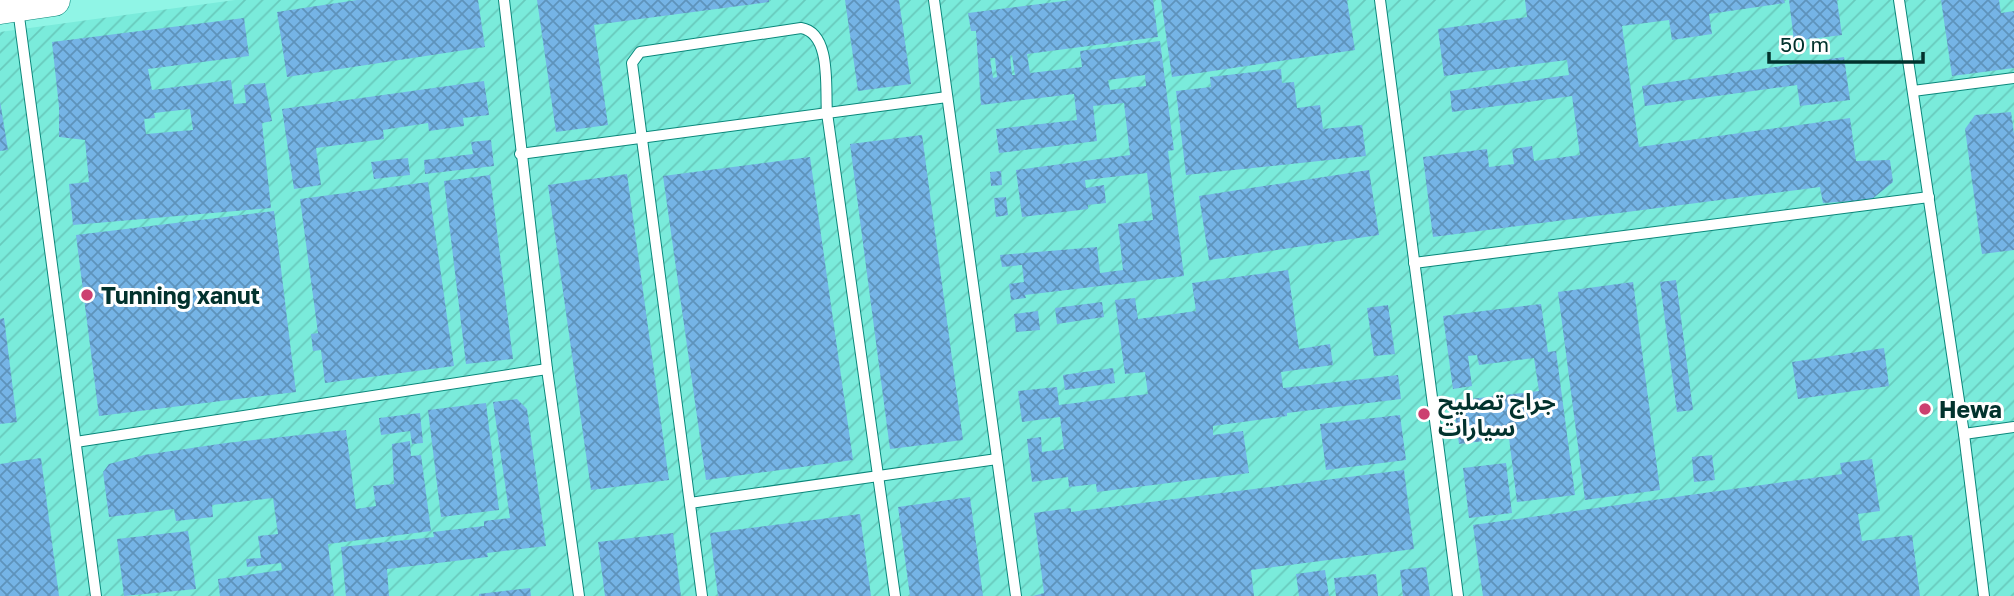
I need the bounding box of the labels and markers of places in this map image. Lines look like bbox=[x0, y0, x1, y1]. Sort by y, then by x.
place label: Tunning xanut bbox=[101, 281, 260, 309]
marker: Tunning xanut bbox=[79, 287, 95, 303]
place label: جراج تصليح سيارات bbox=[1438, 387, 1556, 442]
place label: Hewa bbox=[1939, 395, 2002, 423]
marker: Hewa bbox=[1917, 401, 1933, 417]
marker: جراج تصليح سيارات bbox=[1416, 406, 1432, 422]

